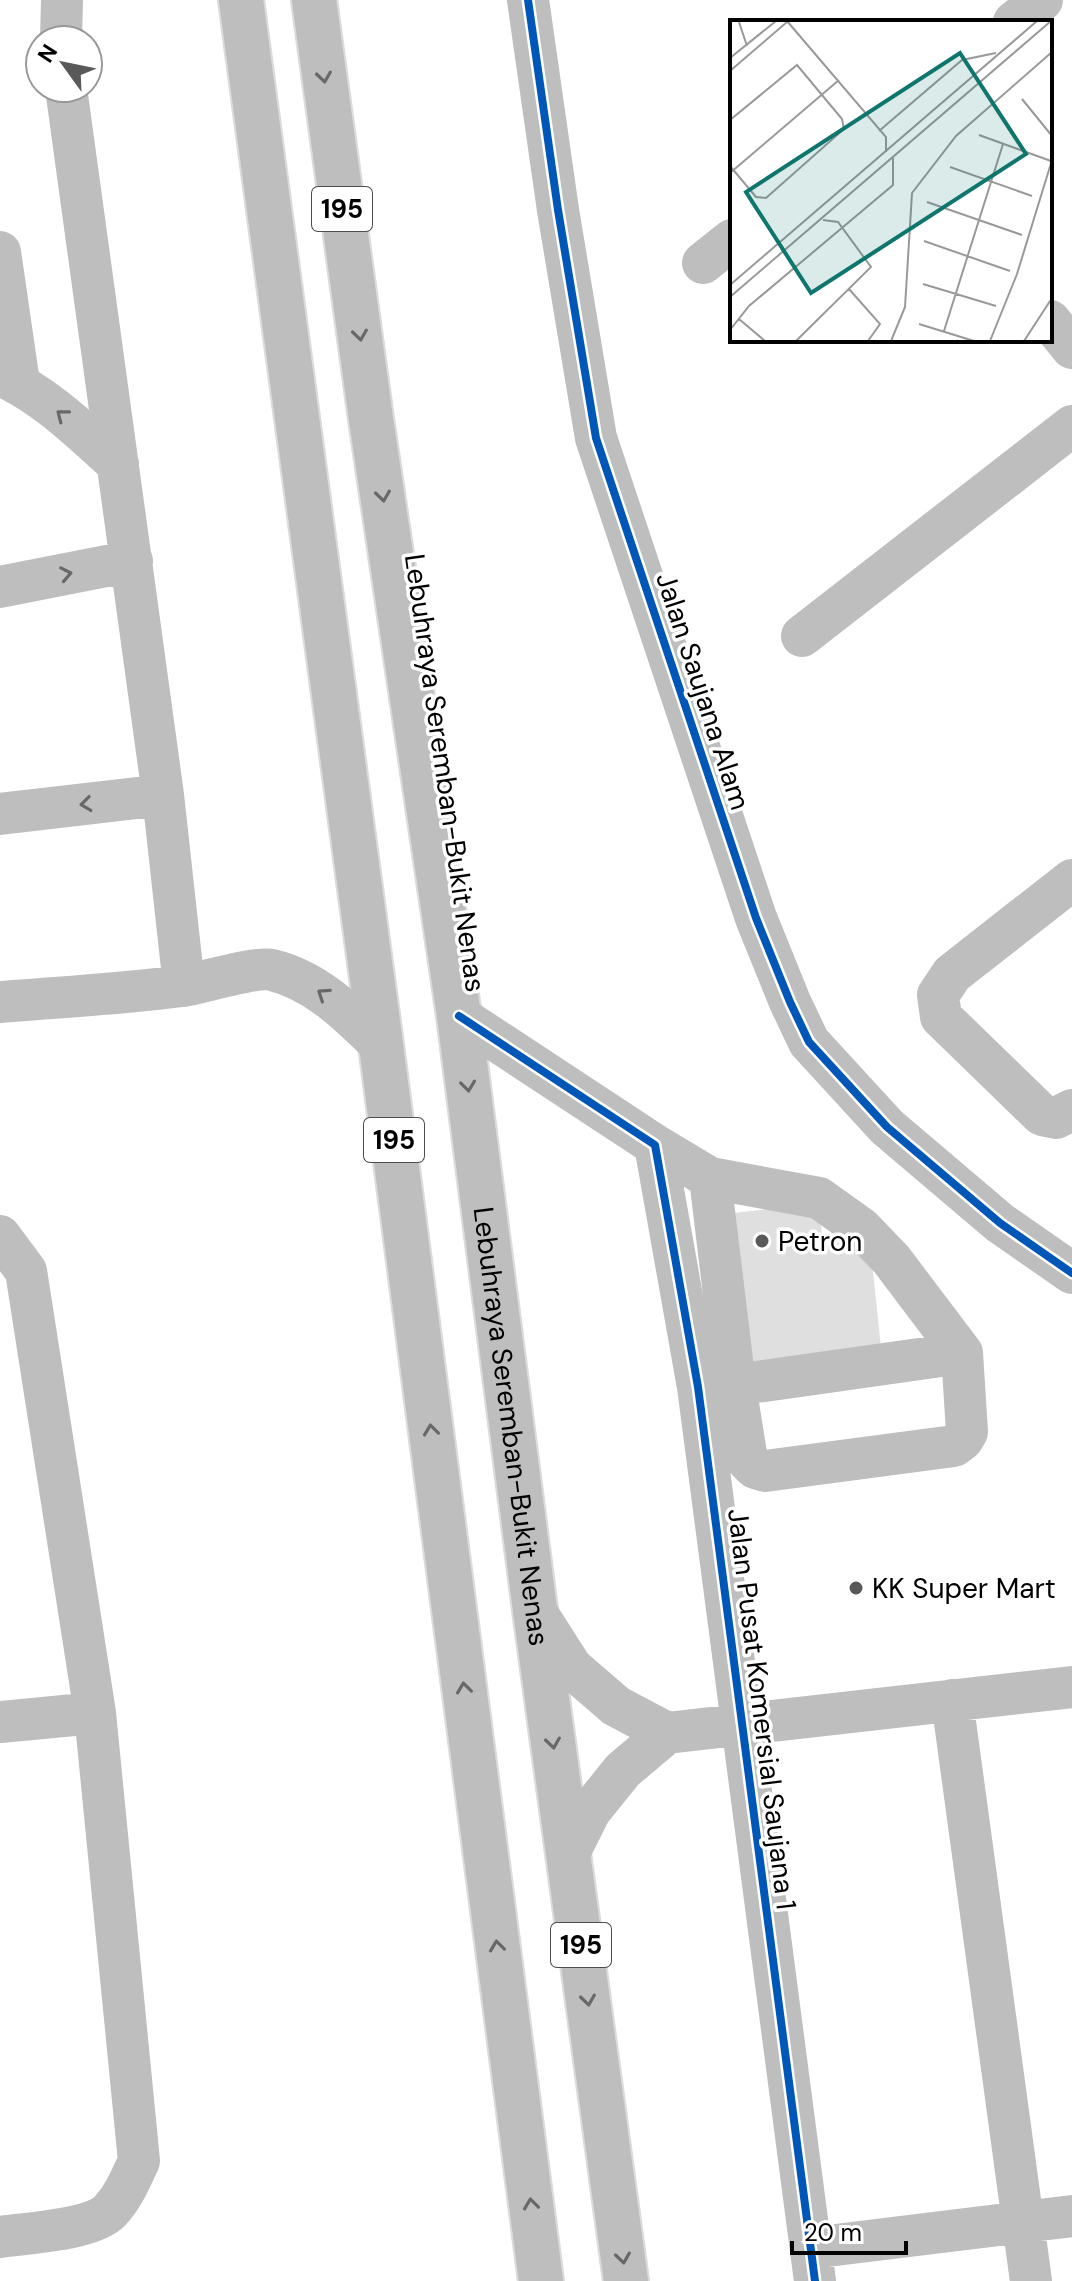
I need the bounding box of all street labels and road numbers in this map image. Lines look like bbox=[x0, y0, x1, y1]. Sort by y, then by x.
road number: 195 bbox=[312, 187, 372, 231]
street label: Lebuhraya Seremban-Bukit Nenas bbox=[396, 552, 494, 994]
street label: Jalan Saujana Alam bbox=[647, 568, 759, 814]
road number: 195 bbox=[364, 1118, 424, 1162]
street label: Lebuhraya Seremban-Bukit Nenas bbox=[465, 1205, 558, 1648]
street label: Jalan Pusat Komersial Saujana 1 bbox=[719, 1506, 805, 1912]
road number: 195 bbox=[551, 1923, 611, 1967]

